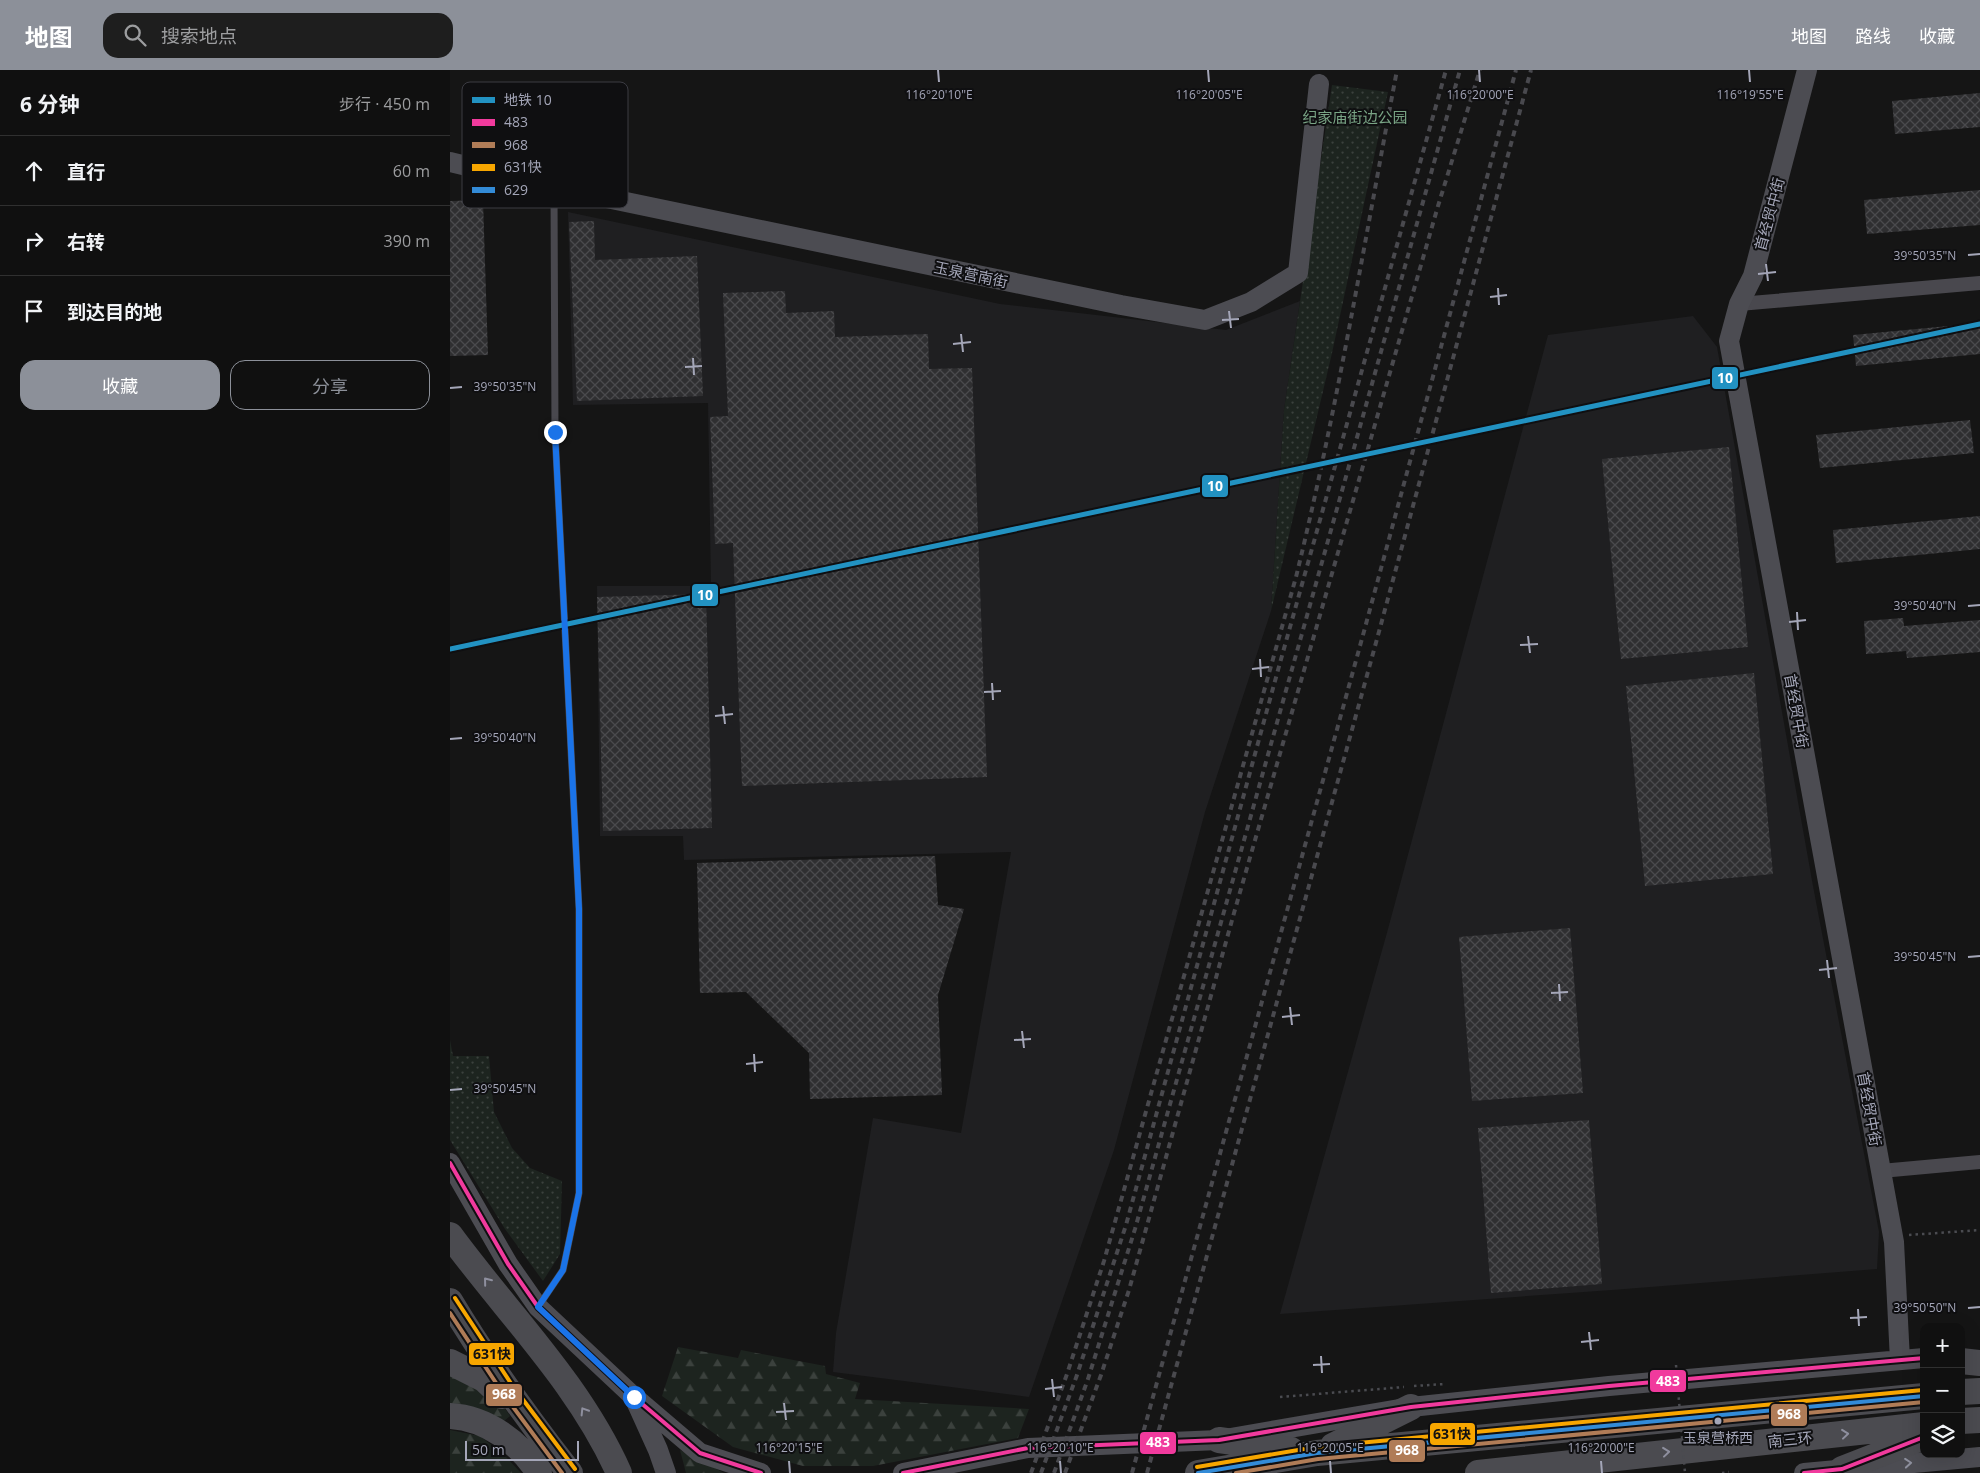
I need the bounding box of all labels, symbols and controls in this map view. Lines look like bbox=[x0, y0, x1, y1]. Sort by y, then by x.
search box bbox=[103, 13, 453, 58]
text: 地图 bbox=[25, 20, 73, 53]
icon: search bbox=[121, 21, 149, 49]
text: 搜索地点 bbox=[161, 23, 237, 49]
text: 地图 bbox=[1791, 24, 1827, 48]
text: 路线 bbox=[1855, 24, 1891, 48]
text: 收藏 bbox=[1919, 24, 1955, 48]
legend bbox=[462, 82, 628, 208]
text: 116°20'10"E bbox=[905, 86, 973, 103]
text: 116°20'05"E bbox=[1175, 86, 1243, 103]
text: 116°20'00"E bbox=[1446, 86, 1514, 103]
text: 116°19'55"E bbox=[1716, 86, 1784, 103]
text: 6 分钟 bbox=[20, 90, 79, 118]
text: 地铁 10 bbox=[504, 90, 552, 109]
text: 步行 · 450 m bbox=[339, 93, 430, 115]
park label: 纪家庙街边公园 bbox=[1302, 107, 1408, 127]
text: 483 bbox=[504, 112, 528, 131]
text: 968 bbox=[504, 135, 528, 154]
icon: ahead bbox=[20, 157, 48, 185]
text: 631快 bbox=[504, 157, 542, 176]
text: 直行 bbox=[67, 159, 105, 185]
text: 60 m bbox=[393, 160, 430, 182]
street label: 首经贸中街 bbox=[1750, 175, 1788, 253]
text: 629 bbox=[504, 180, 528, 199]
icon: right bbox=[20, 227, 48, 255]
text: 右转 bbox=[67, 229, 105, 255]
text: 390 m bbox=[384, 230, 430, 252]
text: 39°50'35"N bbox=[1894, 247, 1956, 264]
street label: 玉泉营南街 bbox=[932, 256, 1010, 292]
icon: arrive bbox=[20, 297, 48, 325]
text: 到达目的地 bbox=[67, 299, 162, 325]
button: 收藏 bbox=[20, 360, 220, 410]
button: 分享 bbox=[230, 360, 430, 410]
line badge: 10 bbox=[1711, 366, 1739, 390]
text: 10 bbox=[1717, 368, 1733, 387]
text: 39°50'35"N bbox=[474, 378, 536, 395]
route end bbox=[544, 421, 567, 444]
line badge: 10 bbox=[1201, 474, 1229, 498]
text: 10 bbox=[1207, 476, 1223, 495]
line badge: 10 bbox=[691, 583, 719, 607]
text: 10 bbox=[697, 585, 713, 604]
text: 39°50'40"N bbox=[1894, 597, 1956, 614]
street label: 首经贸中街 bbox=[1781, 672, 1813, 750]
text: 39°50'40"N bbox=[474, 729, 536, 746]
text: 39°50'45"N bbox=[1894, 948, 1956, 965]
street label: 首经贸中街 bbox=[1854, 1070, 1886, 1148]
text: 39°50'45"N bbox=[474, 1080, 536, 1097]
one-way arrow bbox=[484, 1278, 492, 1287]
text: 39°50'50"N bbox=[1894, 1299, 1956, 1316]
map controls bbox=[1920, 1323, 1965, 1458]
button: + bbox=[1920, 1323, 1965, 1368]
line badge: 631快 bbox=[468, 1342, 515, 1366]
text: 631快 bbox=[473, 1344, 511, 1363]
button: − bbox=[1920, 1368, 1965, 1413]
line badge: 483 bbox=[1649, 1369, 1687, 1393]
text: 483 bbox=[1656, 1371, 1680, 1390]
line badge: 968 bbox=[485, 1383, 523, 1407]
text: 968 bbox=[492, 1384, 516, 1403]
route start bbox=[623, 1386, 646, 1409]
line badge: 968 bbox=[1770, 1403, 1808, 1427]
text: 968 bbox=[1777, 1404, 1801, 1423]
one-way arrow bbox=[581, 1407, 590, 1417]
button: layers bbox=[1920, 1413, 1965, 1458]
marker: 玉泉营桥西 bbox=[1713, 1416, 1723, 1426]
line badge: 631快 bbox=[1429, 1422, 1476, 1446]
text: 631快 bbox=[1433, 1424, 1471, 1443]
street label: 南三环 bbox=[1767, 1427, 1813, 1451]
place label: 玉泉营桥西 bbox=[1683, 1428, 1753, 1447]
one-way arrow bbox=[1841, 1428, 1849, 1439]
line badge: 483 bbox=[1139, 1431, 1177, 1455]
text: 483 bbox=[1146, 1432, 1170, 1451]
scale bar bbox=[465, 1438, 579, 1461]
text: 116°20'15"E bbox=[755, 1439, 823, 1456]
text: 116°20'10"E bbox=[1026, 1439, 1094, 1456]
text: 116°20'05"E bbox=[1296, 1439, 1364, 1456]
line badge: 968 bbox=[1388, 1439, 1426, 1463]
text: 116°20'00"E bbox=[1567, 1439, 1635, 1456]
text: 50 m bbox=[472, 1440, 505, 1459]
text: 968 bbox=[1395, 1440, 1419, 1459]
one-way arrow bbox=[1662, 1447, 1670, 1458]
one-way arrow bbox=[1904, 1458, 1912, 1469]

